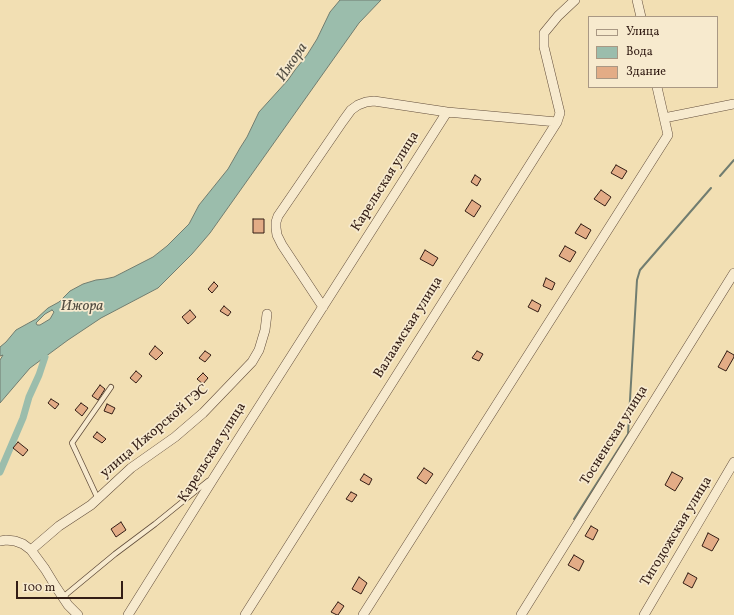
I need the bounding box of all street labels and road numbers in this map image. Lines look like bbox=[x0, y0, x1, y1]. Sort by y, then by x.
street label: Карельская улица bbox=[348, 129, 424, 235]
street label: Валаамская улица bbox=[371, 274, 447, 382]
street label: улица Ижорской ГЭС bbox=[97, 382, 213, 482]
street label: Тосненская улица bbox=[578, 383, 652, 489]
street label: Карельская улица bbox=[175, 400, 251, 506]
street label: Тигодожская улица bbox=[638, 474, 716, 590]

